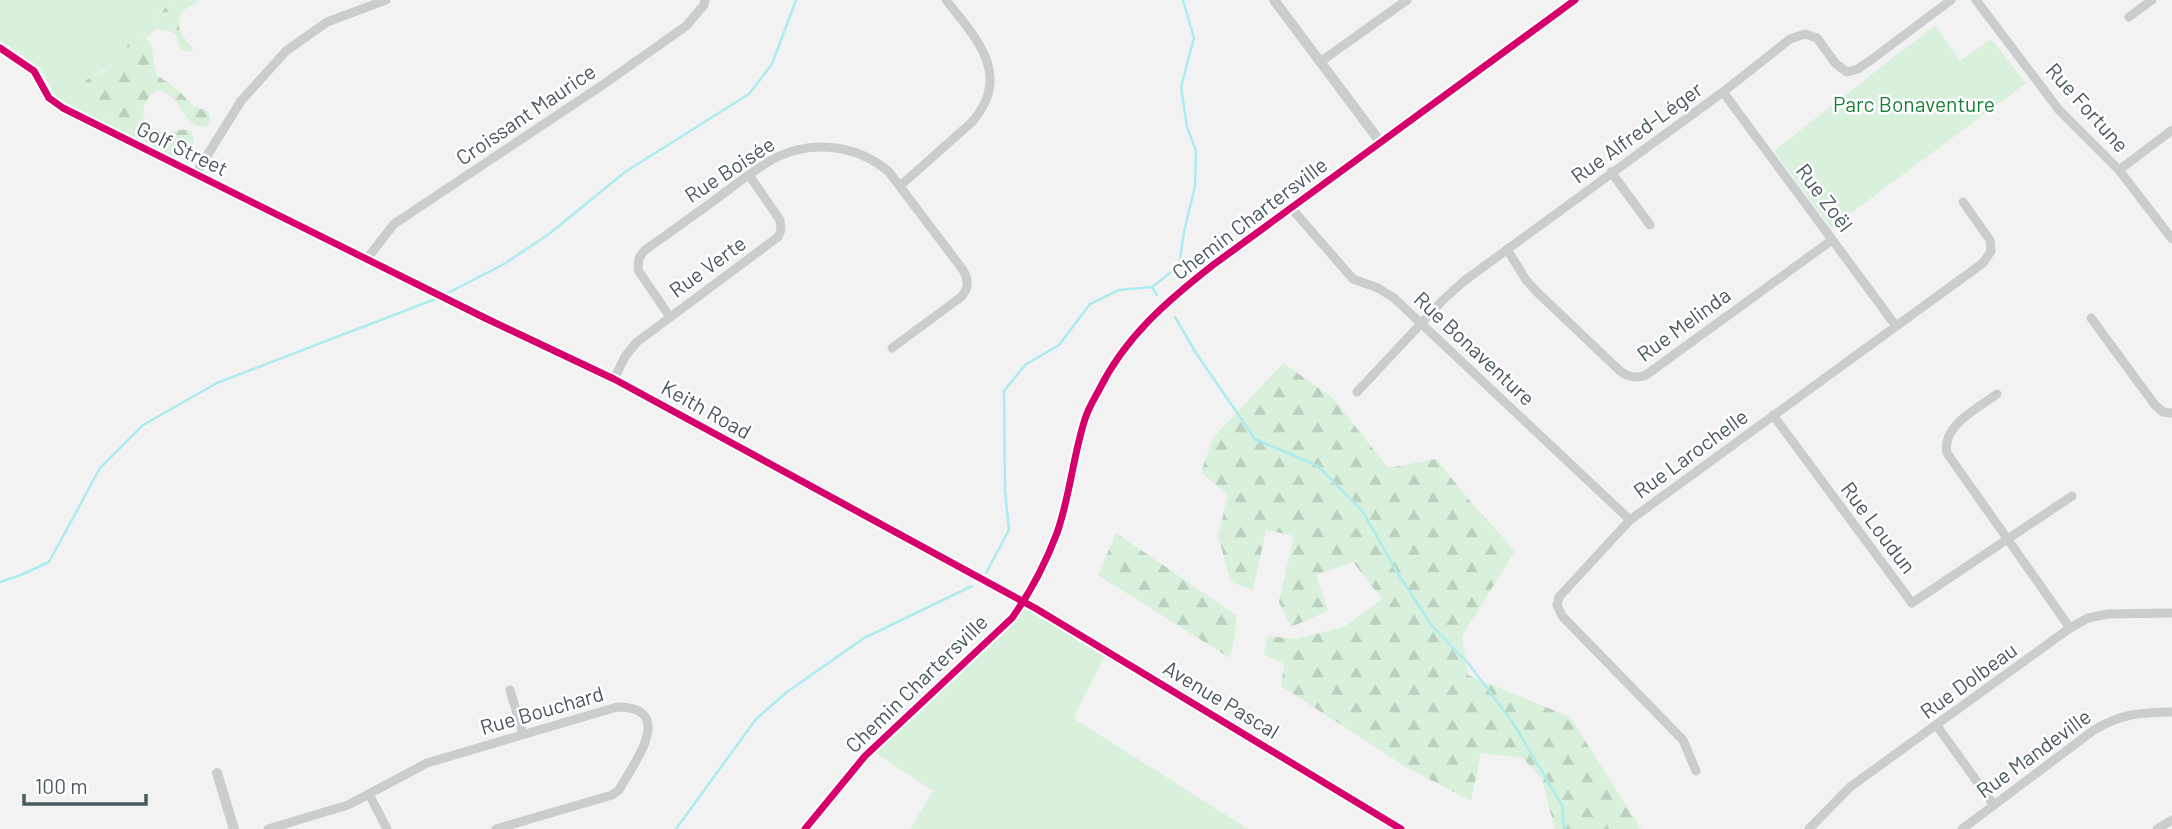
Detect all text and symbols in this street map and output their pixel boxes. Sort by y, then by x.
street label: Rue Fortune [2042,57,2135,157]
street label: Croissant Maurice [451,58,600,170]
street label: Rue Alfred-Léger [1566,76,1707,188]
park label: Parc Bonaventure [1833,91,1995,116]
street label: Golf Street [133,115,232,180]
street label: Rue Boisée [680,130,779,207]
street label: Chemin Chartersville [1167,151,1332,284]
street label: Rue Zoël [1792,158,1859,236]
street label: Rue Verte [664,230,750,302]
street label: Rue Melinda [1632,282,1735,366]
street label: Rue Bonaventure [1410,286,1541,410]
street label: Keith Road [658,374,756,444]
street label: Rue Larochelle [1628,403,1752,503]
street label: Rue Loudun [1837,476,1922,578]
street label: Chemin Chartersville [840,609,992,757]
street label: Rue Dolbeau [1915,636,2021,723]
street label: Avenue Pascal [1159,654,1284,743]
street label: Rue Bouchard [477,680,606,739]
street label: Rue Mandeville [1971,703,2095,803]
scale bar [24,762,147,806]
text: 100 m [35,773,88,798]

